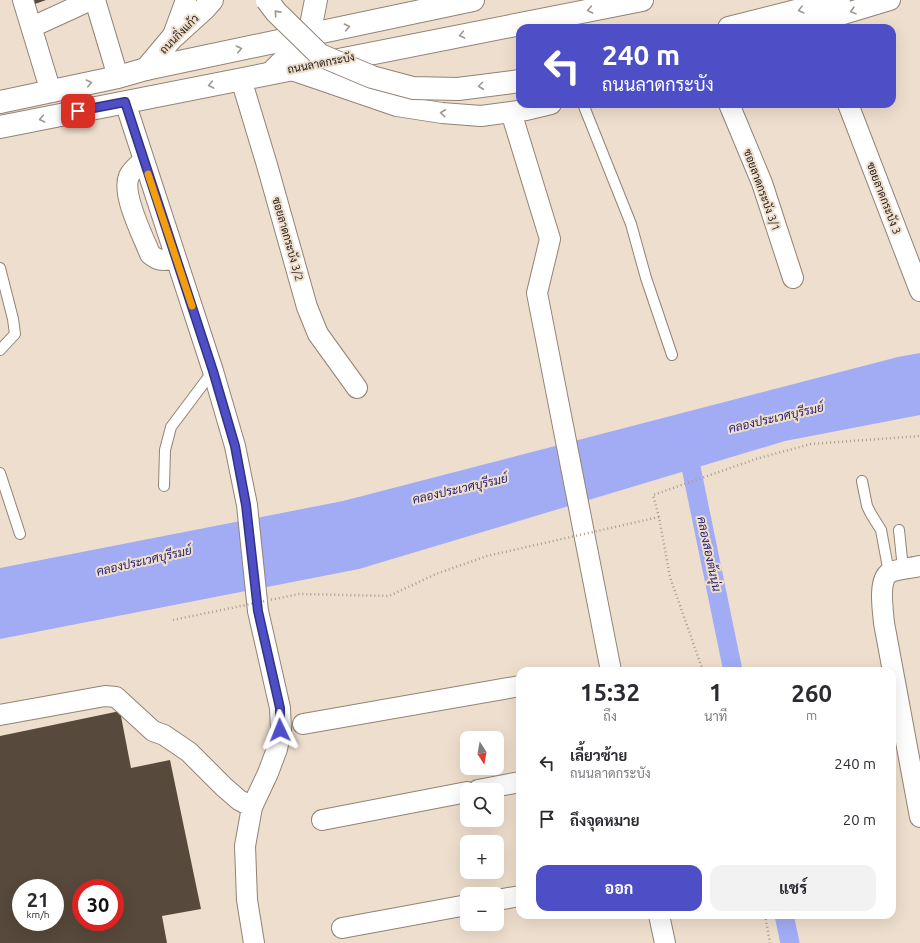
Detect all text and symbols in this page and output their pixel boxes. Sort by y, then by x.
one-way arrow [798,5,804,13]
one-way arrow [587,6,593,14]
one-way arrow [849,6,856,15]
street label: ถนนกิ่งแก้ว [154,9,201,56]
one-way arrow [275,10,282,17]
one-way arrow [344,23,350,31]
one-way arrow [459,31,465,39]
text: 240 m [602,39,680,70]
icon: left [536,40,588,92]
one-way arrow [236,46,242,54]
street label: ถนนลาดกระบัง [286,50,356,75]
text: ถนนลาดกระบัง [602,74,714,94]
one-way arrow [86,80,92,88]
one-way arrow [208,80,214,89]
one-way arrow [478,81,485,90]
pin [61,94,95,128]
icon: arrive [67,100,89,122]
one-way arrow [440,109,446,118]
one-way arrow [39,114,46,122]
street label: ซอยลาดกระบัง 3/1 [742,147,783,233]
street label: ซอยลาดกระบัง 3 [865,160,904,236]
street label: ซอยลาดกระบัง 3/2 [270,196,307,282]
water label: คลองประเวศบุรีรมย์ [727,399,827,438]
water label: คลองประเวศบุรีรมย์ [411,470,511,509]
water label: คลองสองต้นนุ่น [692,515,724,594]
water label: คลองประเวศบุรีรมย์ [95,542,195,581]
text: 15:32 [580,679,640,706]
text: 1 [709,679,723,706]
text: 260 [791,680,832,707]
text: m [806,708,817,722]
position arrow [259,709,301,751]
text: ถึง [603,709,617,723]
text: นาที [704,709,727,723]
north arrow [460,731,504,775]
map controls [460,731,504,931]
text: เลี้ยวซ้าย [570,747,627,764]
icon: left [536,752,558,774]
text: 240 m [834,755,876,772]
text: ถนนลาดกระบัง [570,766,651,780]
button: search [460,783,504,827]
icon: arrive [536,808,558,830]
text: 20 m [843,811,876,828]
text: ถึงจุดหมาย [570,812,640,829]
button: + [460,835,504,879]
button: ออก [536,865,702,911]
button: แชร์ [710,865,876,911]
speed limit sign: 30 [72,879,124,931]
button: − [460,887,504,931]
text: 21 [27,888,49,911]
text: km/h [26,909,50,920]

